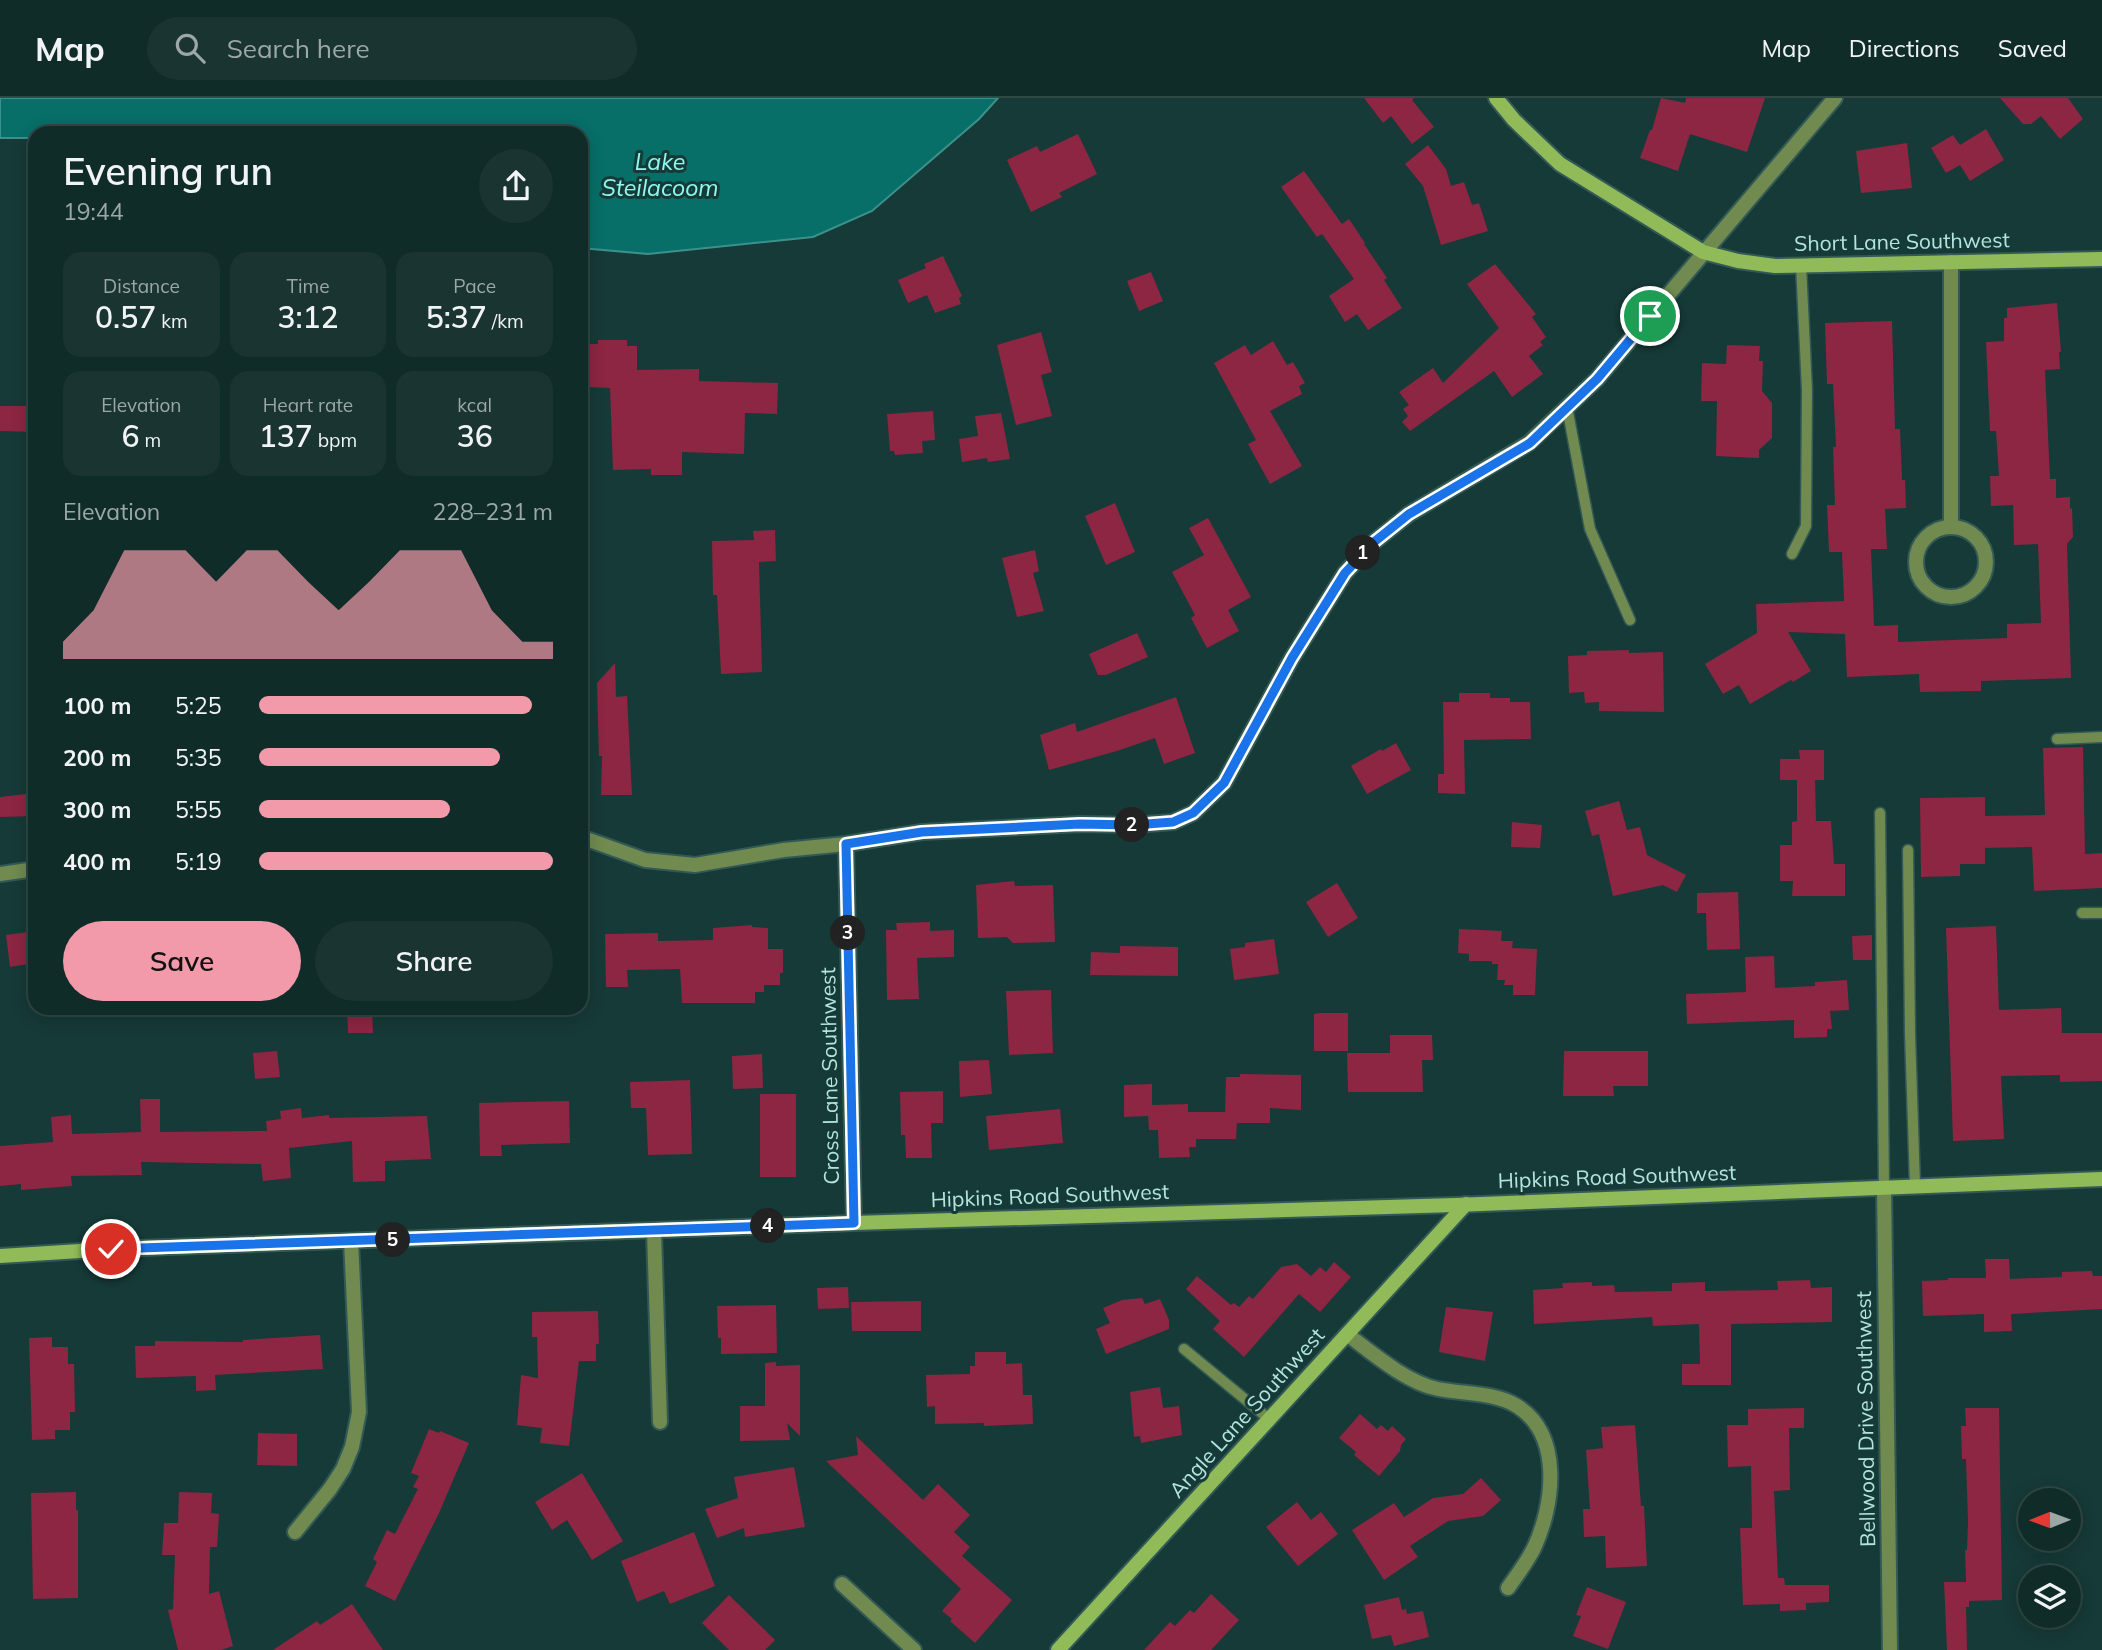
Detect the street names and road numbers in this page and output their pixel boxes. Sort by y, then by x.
street label: Short Lane Southwest [1794,226,2010,256]
street label: Cross Lane Southwest [814,967,844,1185]
street label: Hipkins Road Southwest [1497,1159,1737,1193]
street label: Hipkins Road Southwest [930,1178,1170,1212]
street label: Bellwood Drive Southwest [1850,1291,1880,1547]
street label: Angle Lane Southwest [1163,1322,1329,1503]

